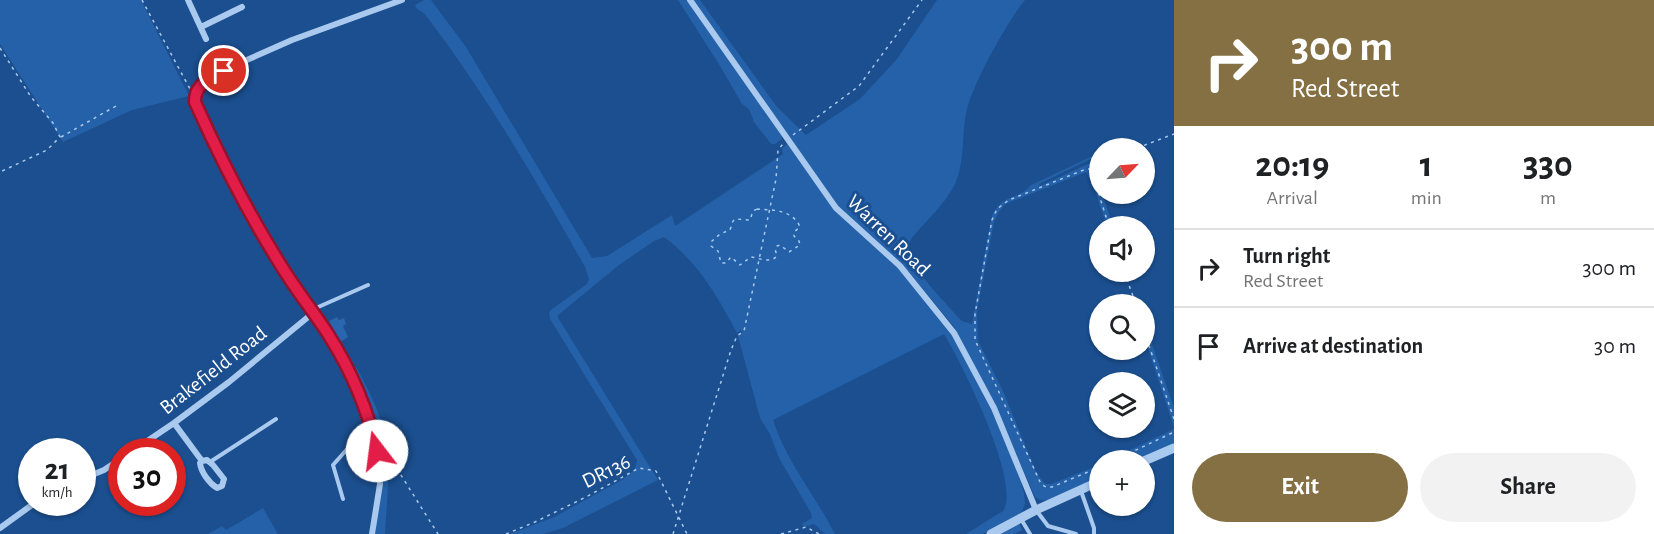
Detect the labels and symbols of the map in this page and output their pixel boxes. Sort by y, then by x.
pin [198,45,249,96]
north arrow [1089,138,1155,204]
street label: Warren Road [843,191,934,280]
street label: Brakefield Road [156,322,271,418]
position arrow [345,419,409,483]
speed limit sign: 30 [108,438,186,516]
street label: DR136 [579,451,634,492]

